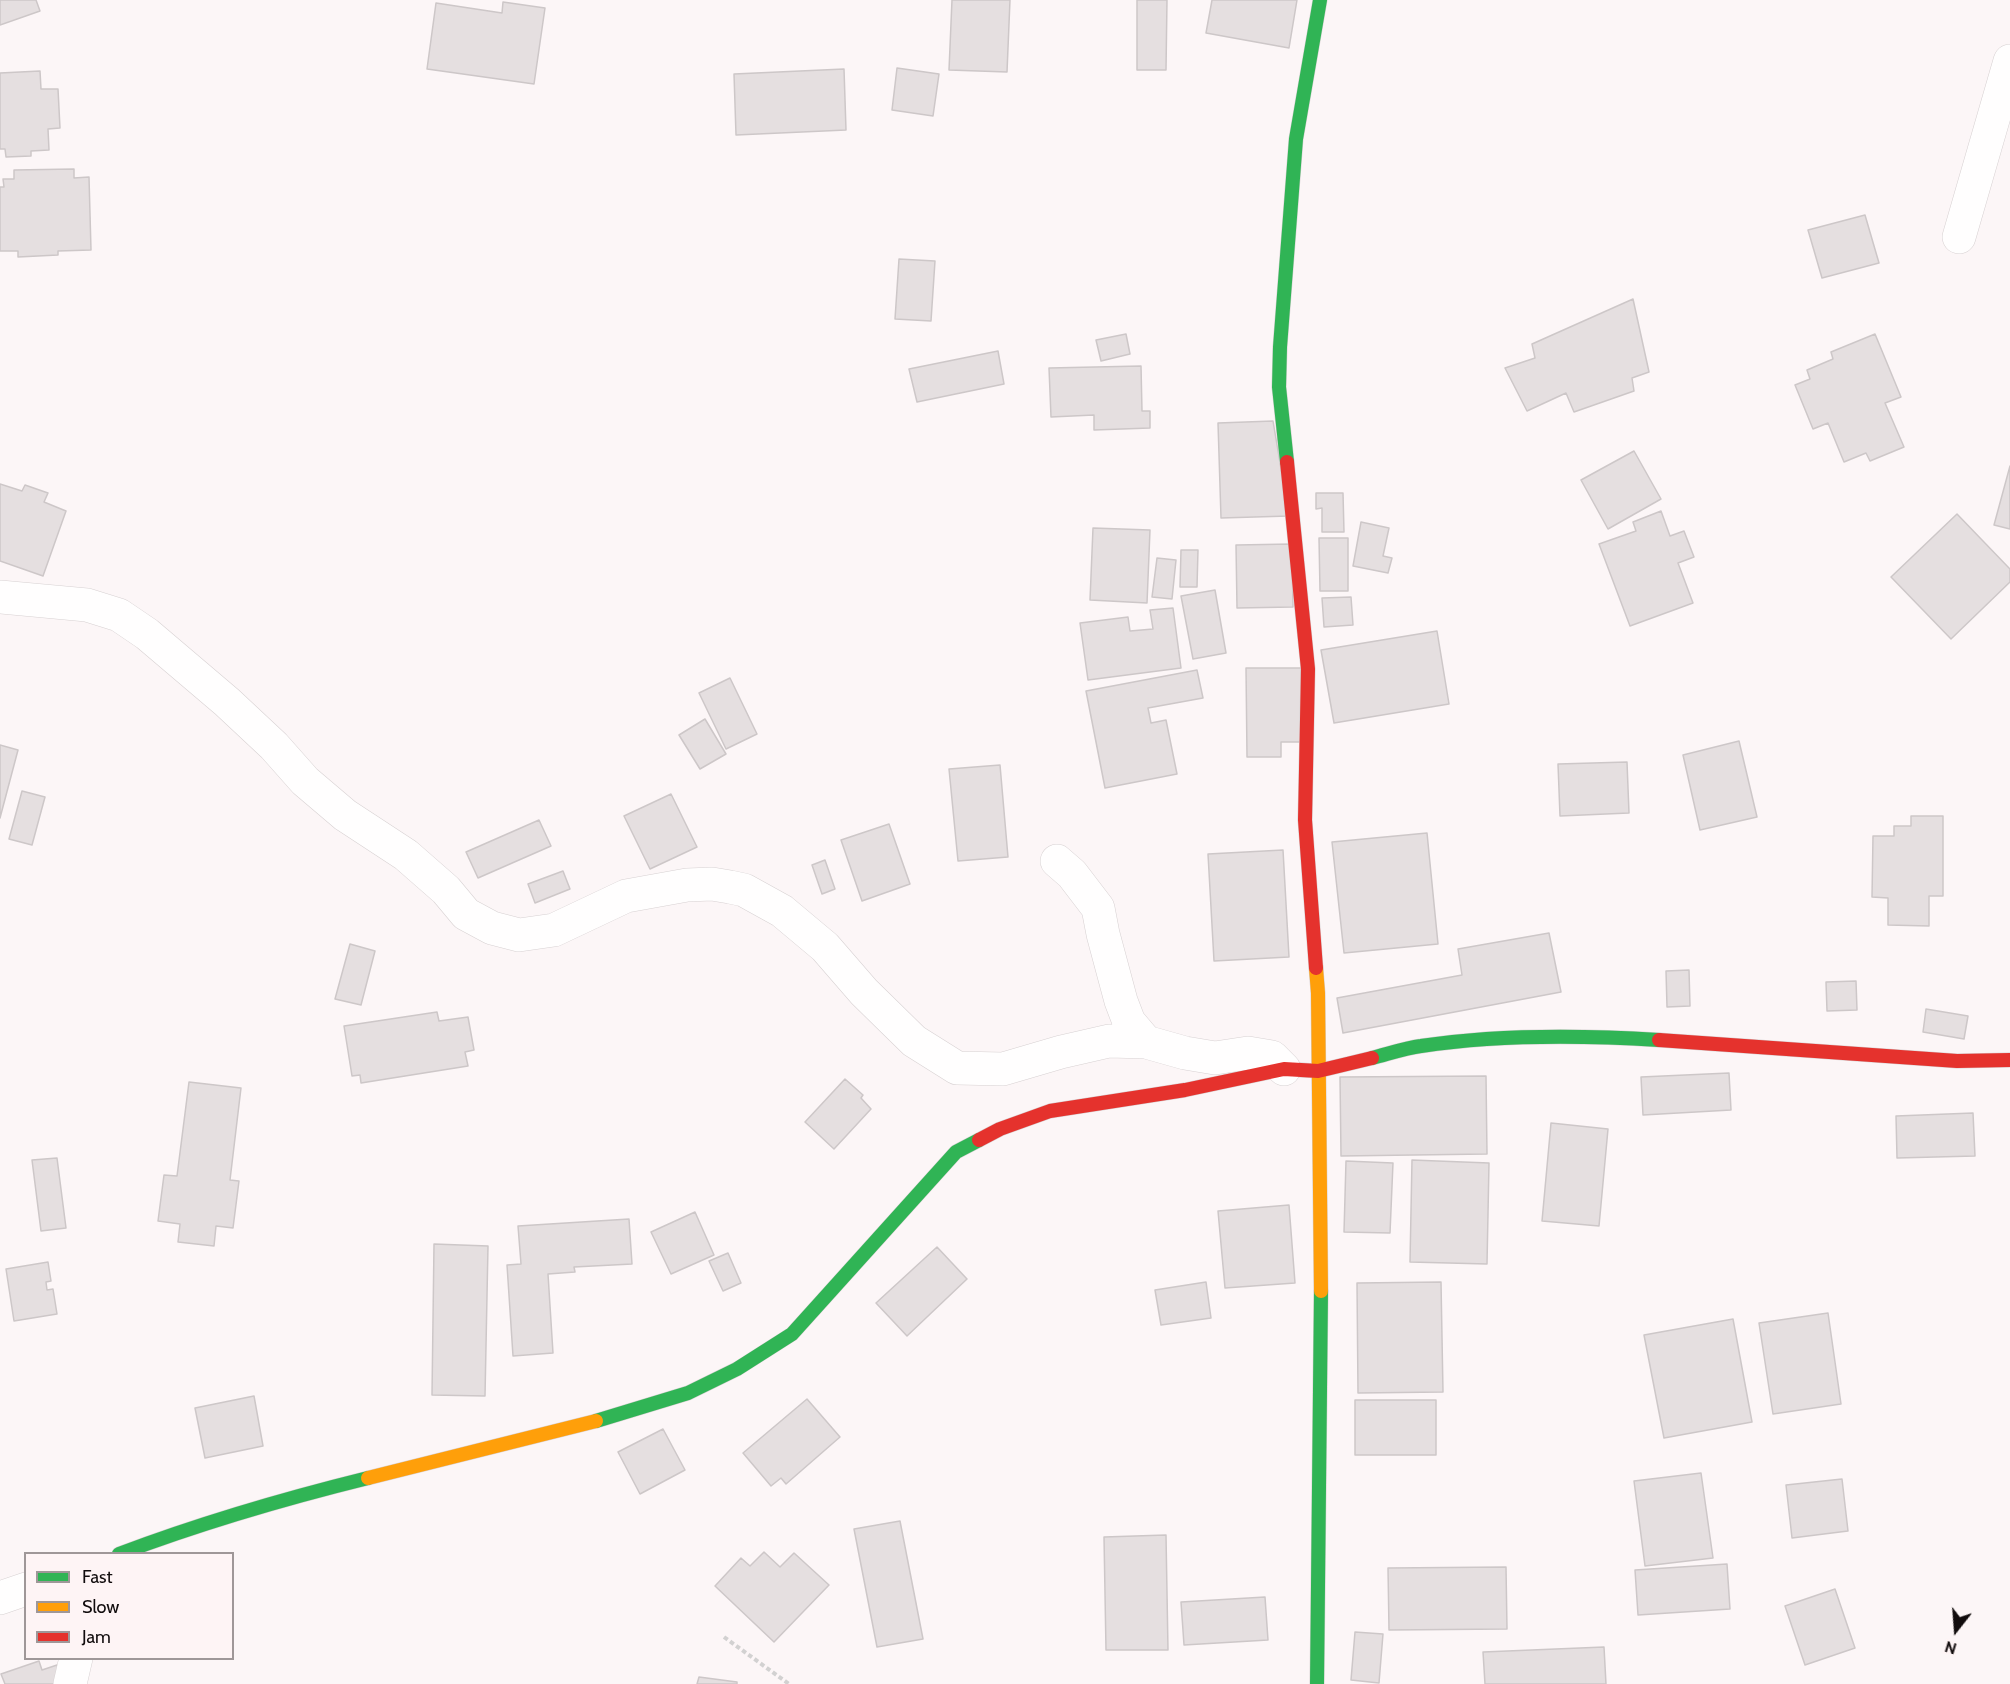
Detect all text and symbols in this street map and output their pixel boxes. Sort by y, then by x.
legend [24,1552,234,1660]
text: Fast [82,1566,113,1588]
text: Slow [82,1596,119,1618]
north arrow [1926,1600,1986,1660]
text: Jam [82,1626,111,1648]
text: N [1942,1637,1959,1658]

